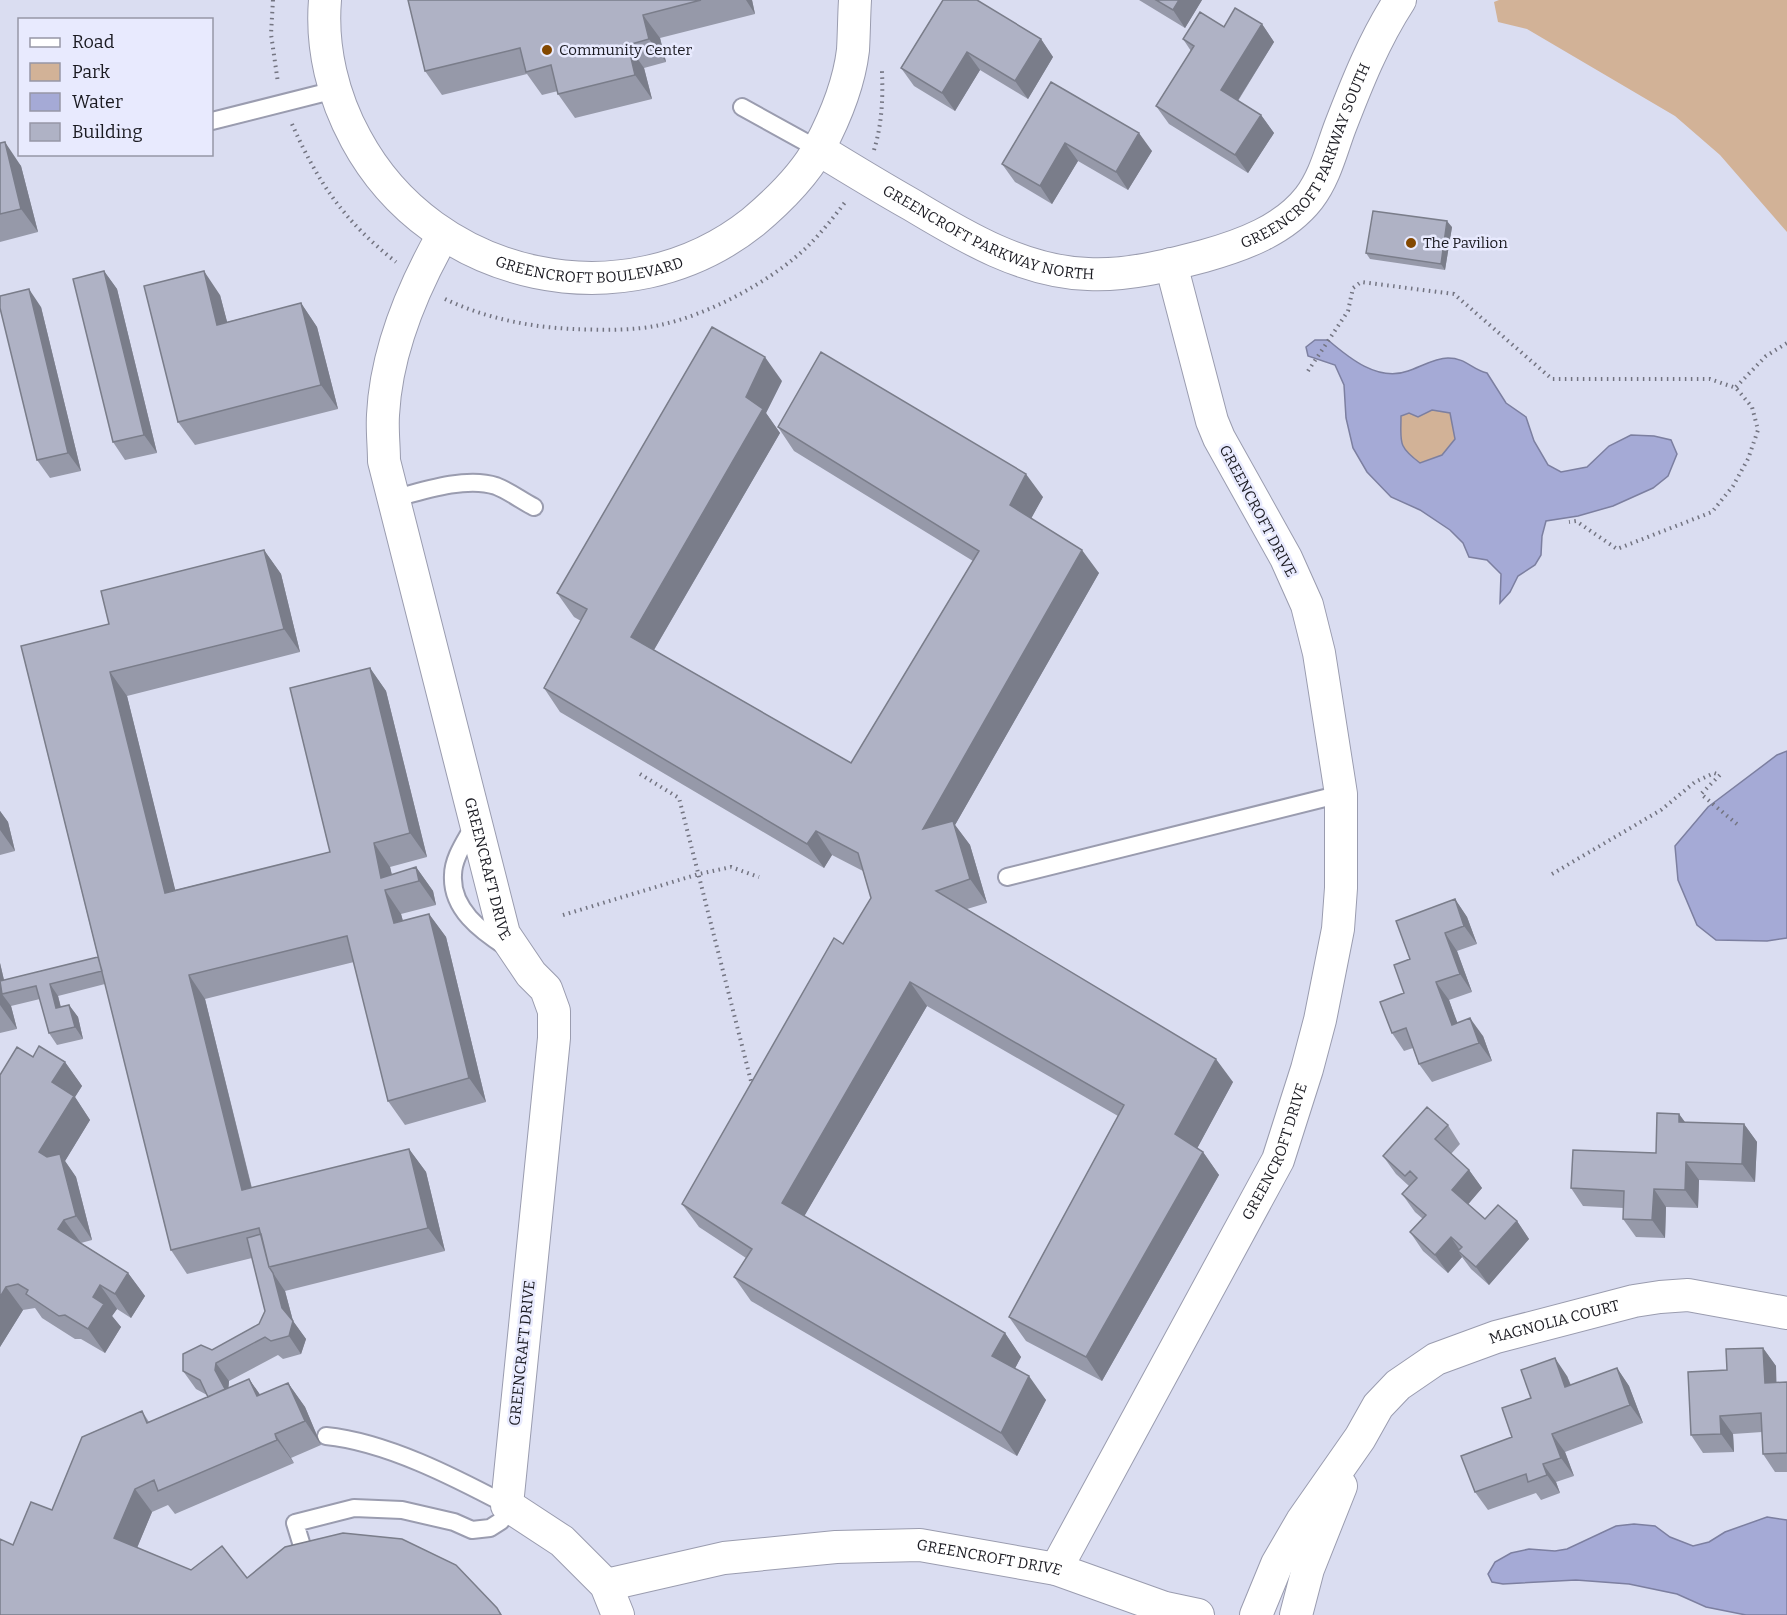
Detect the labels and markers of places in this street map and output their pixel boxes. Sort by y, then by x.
place label: Community Center [559,41,692,59]
marker: Community Center [540,43,554,57]
place label: The Pavilion [1423,234,1508,252]
marker: The Pavilion [1404,236,1418,250]

